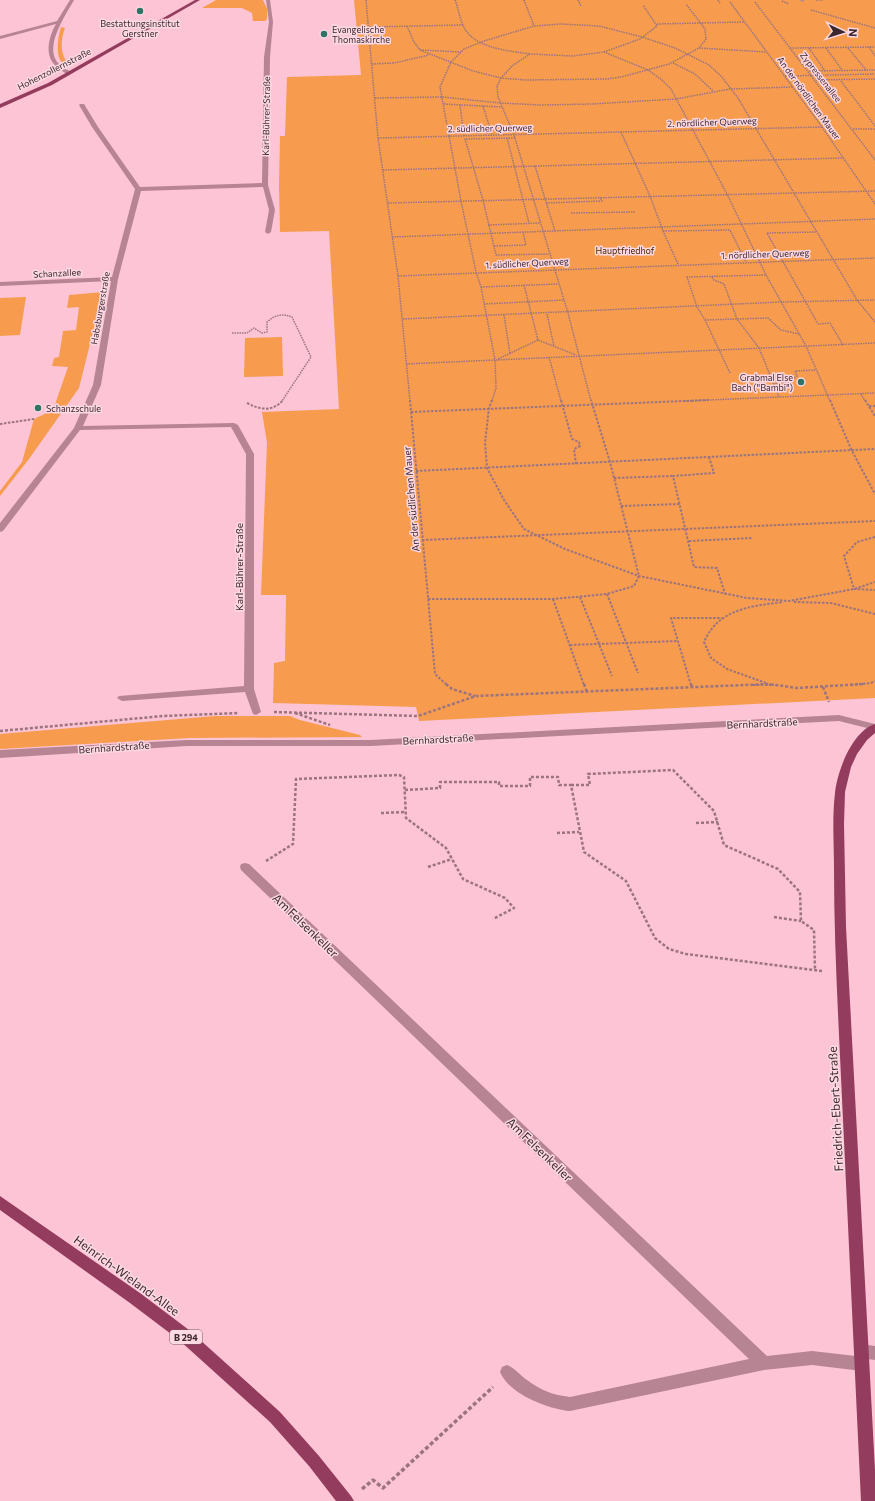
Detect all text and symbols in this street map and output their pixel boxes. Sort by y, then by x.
marker: Bestattungsinstitut Gerstner [135,6,145,16]
north arrow [823,12,863,52]
place label: Bestattungsinstitut Gerstner [100,18,180,39]
place label: Evangelische Thomaskirche [332,24,390,45]
text: N [847,28,860,37]
marker: Evangelische Thomaskirche [319,29,329,39]
street label: Hohenzollernstraße [15,46,93,92]
street label: Zypressenallee [798,50,844,104]
street label: An der nördlichen Mauer [775,54,843,142]
street label: Karl-Bührer-Straße [260,76,272,156]
street label: 2. nördlicher Querweg [667,115,757,129]
street label: 2. südlicher Querweg [447,122,533,134]
park label: Hauptfriedhof [596,245,655,256]
street label: 1. nördlicher Querweg [721,247,810,261]
street label: 1. südlicher Querweg [485,255,569,271]
street label: Schanzallee [33,266,82,280]
street label: Habsburgerstraße [88,270,112,345]
place label: Grabmal Else Bach ("Bambi") [732,372,793,393]
marker: Grabmal Else Bach ("Bambi") [796,377,806,387]
marker: Schanzschule [33,403,43,413]
place label: Schanzschule [46,403,101,414]
street label: An der südlichen Mauer [400,446,422,552]
street label: Karl-Bührer-Straße [233,523,245,611]
street label: Bernhardstraße [726,715,798,731]
street label: Bernhardstraße [402,731,474,747]
street label: Bernhardstraße [78,739,150,755]
street label: Am Felsenkeller [270,890,342,960]
street label: Friedrich-Ebert-Straße [825,1046,845,1172]
street label: Am Felsenkeller [504,1114,576,1184]
street label: Heinrich-Wieland-Allee [71,1232,183,1318]
road number: B 294 [170,1330,202,1344]

